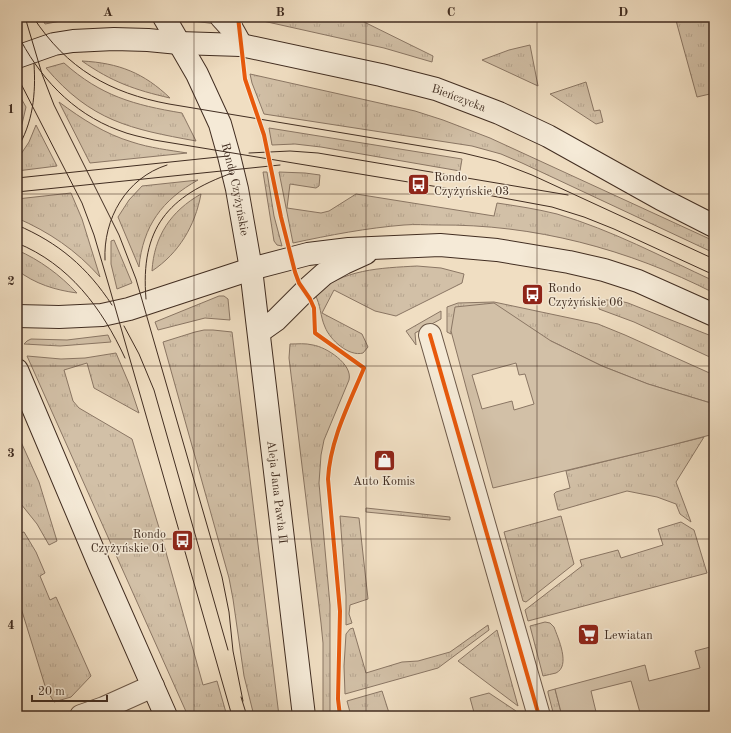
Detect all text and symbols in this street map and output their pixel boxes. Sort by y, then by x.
text: A [103,6,113,19]
text: B [275,6,285,19]
text: C [447,6,455,19]
text: D [618,6,628,19]
street label: Bieńczycka [430,83,487,114]
text: 1 [7,103,15,116]
street label: Rondo Czyżyńskie [219,142,250,237]
bus stop icon: Rondo Czyżyńskie 03 [406,171,432,197]
place label: Rondo Czyżyńskie 03 [434,172,509,198]
text: 2 [7,275,15,288]
bus stop icon: Rondo Czyżyńskie 06 [519,282,545,308]
place label: Rondo Czyżyńskie 06 [548,283,623,309]
street label: Aleja Jana Pawła II [264,440,289,545]
text: 3 [7,447,15,460]
shop icon: Auto Komis [371,447,397,473]
place label: Auto Komis [353,476,415,488]
bus stop icon: Rondo Czyżyńskie 01 [169,528,195,554]
place label: Rondo Czyżyńskie 01 [91,529,166,555]
text: 4 [7,619,15,632]
supermarket icon: Lewiatan [575,622,601,648]
place label: Lewiatan [604,630,653,642]
scale bar [32,677,107,703]
text: 20 m [38,686,65,698]

